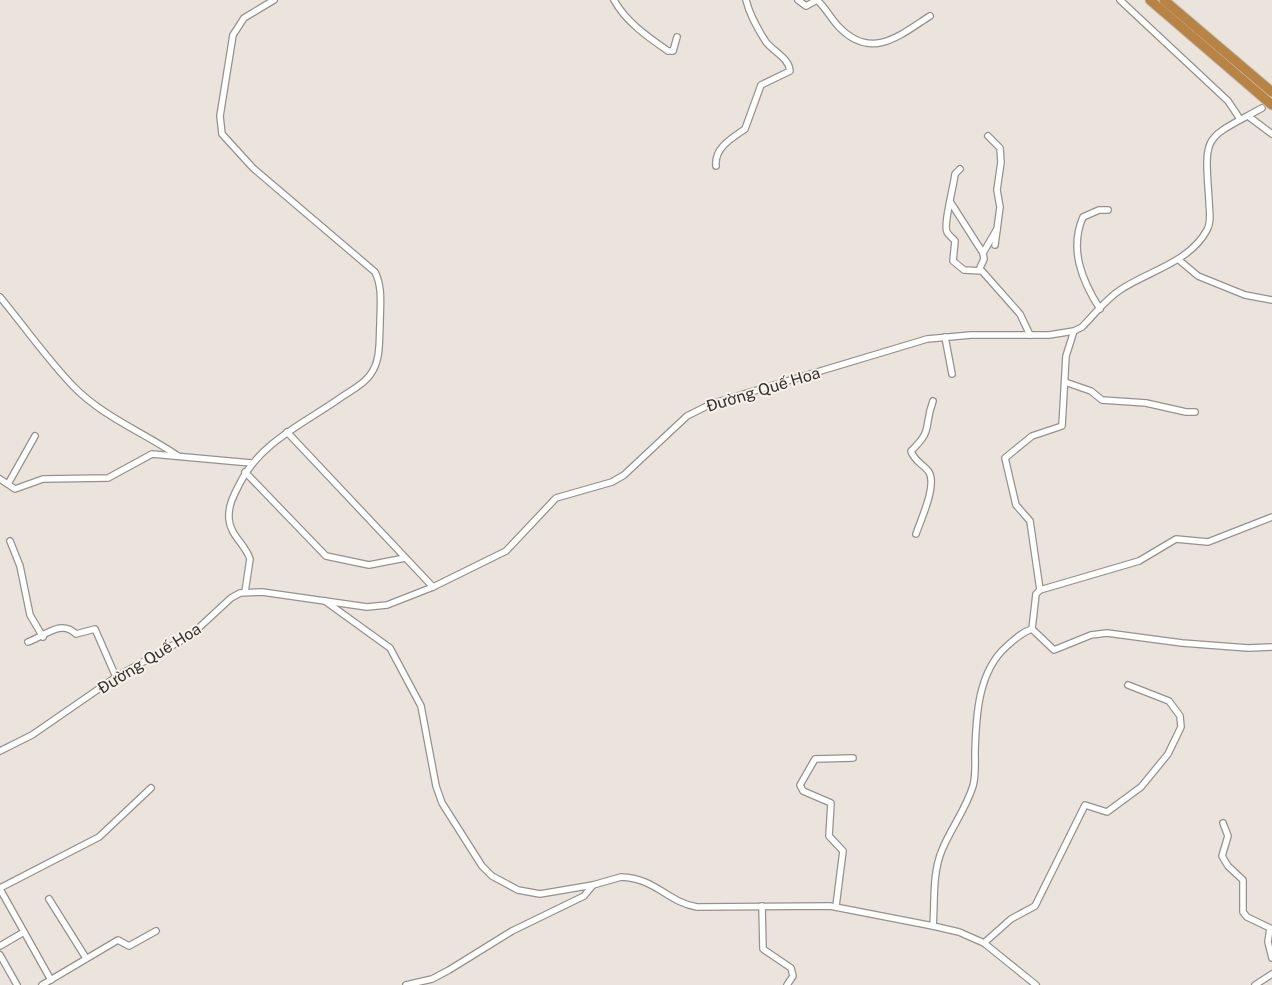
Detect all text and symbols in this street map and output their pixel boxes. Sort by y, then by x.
street label: Đường Quế Hoa [704,363,822,416]
street label: Đường Quế Hoa [94,619,204,698]

